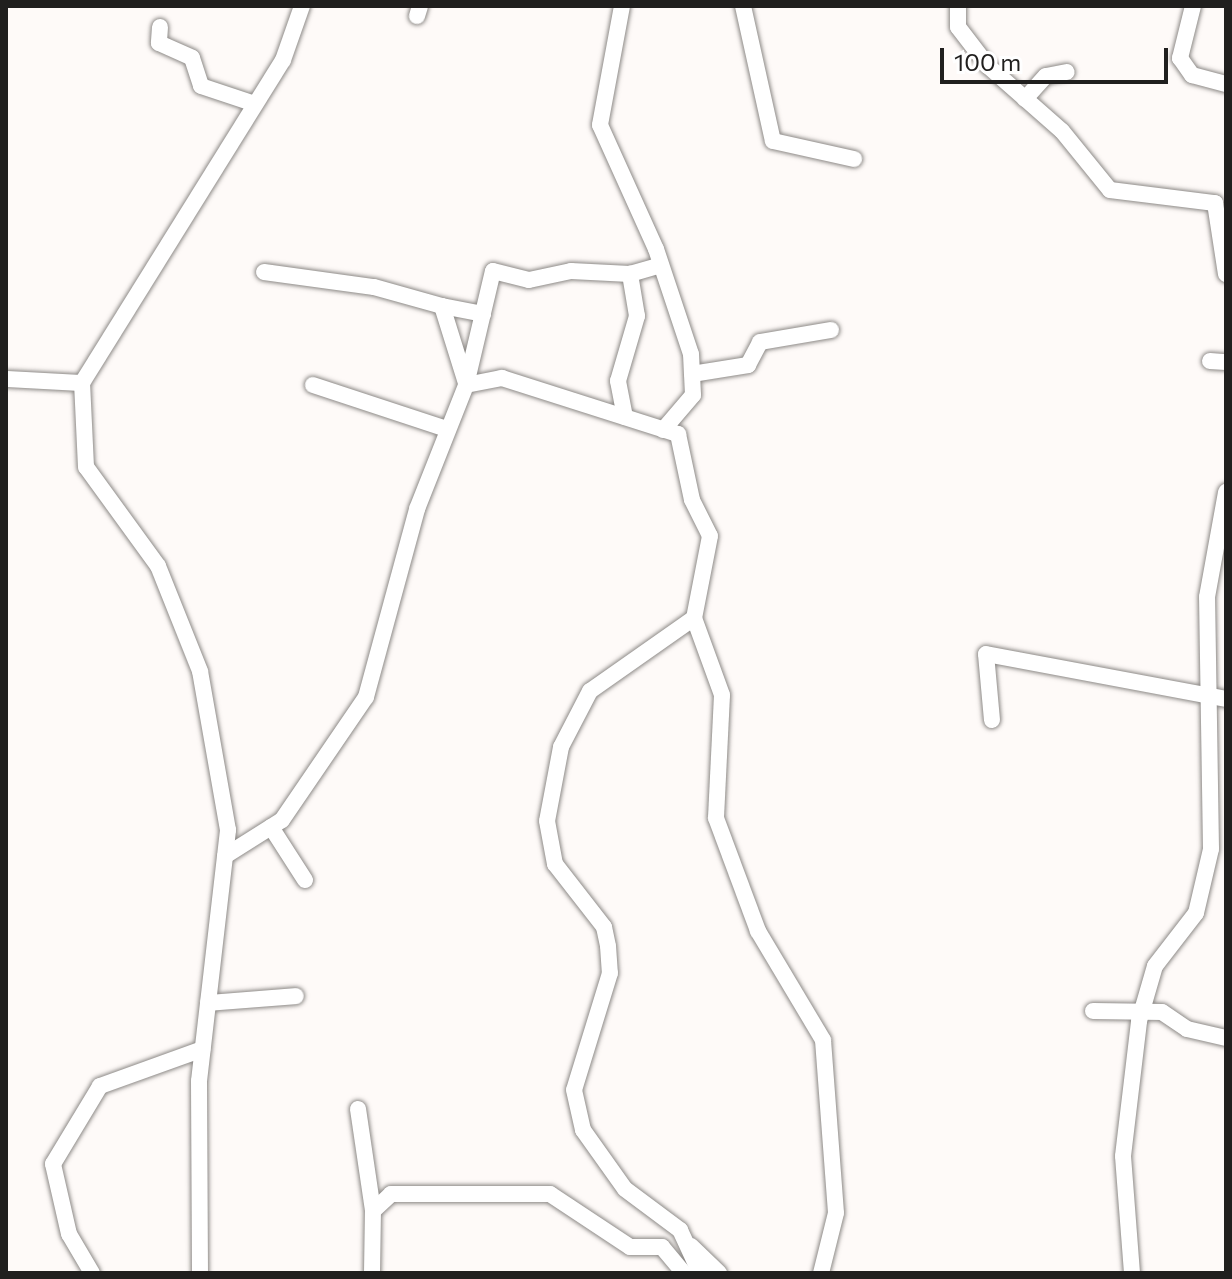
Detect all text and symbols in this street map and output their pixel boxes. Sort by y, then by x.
scale bar [944,32,1172,82]
text: 100 m [954,47,1021,76]

